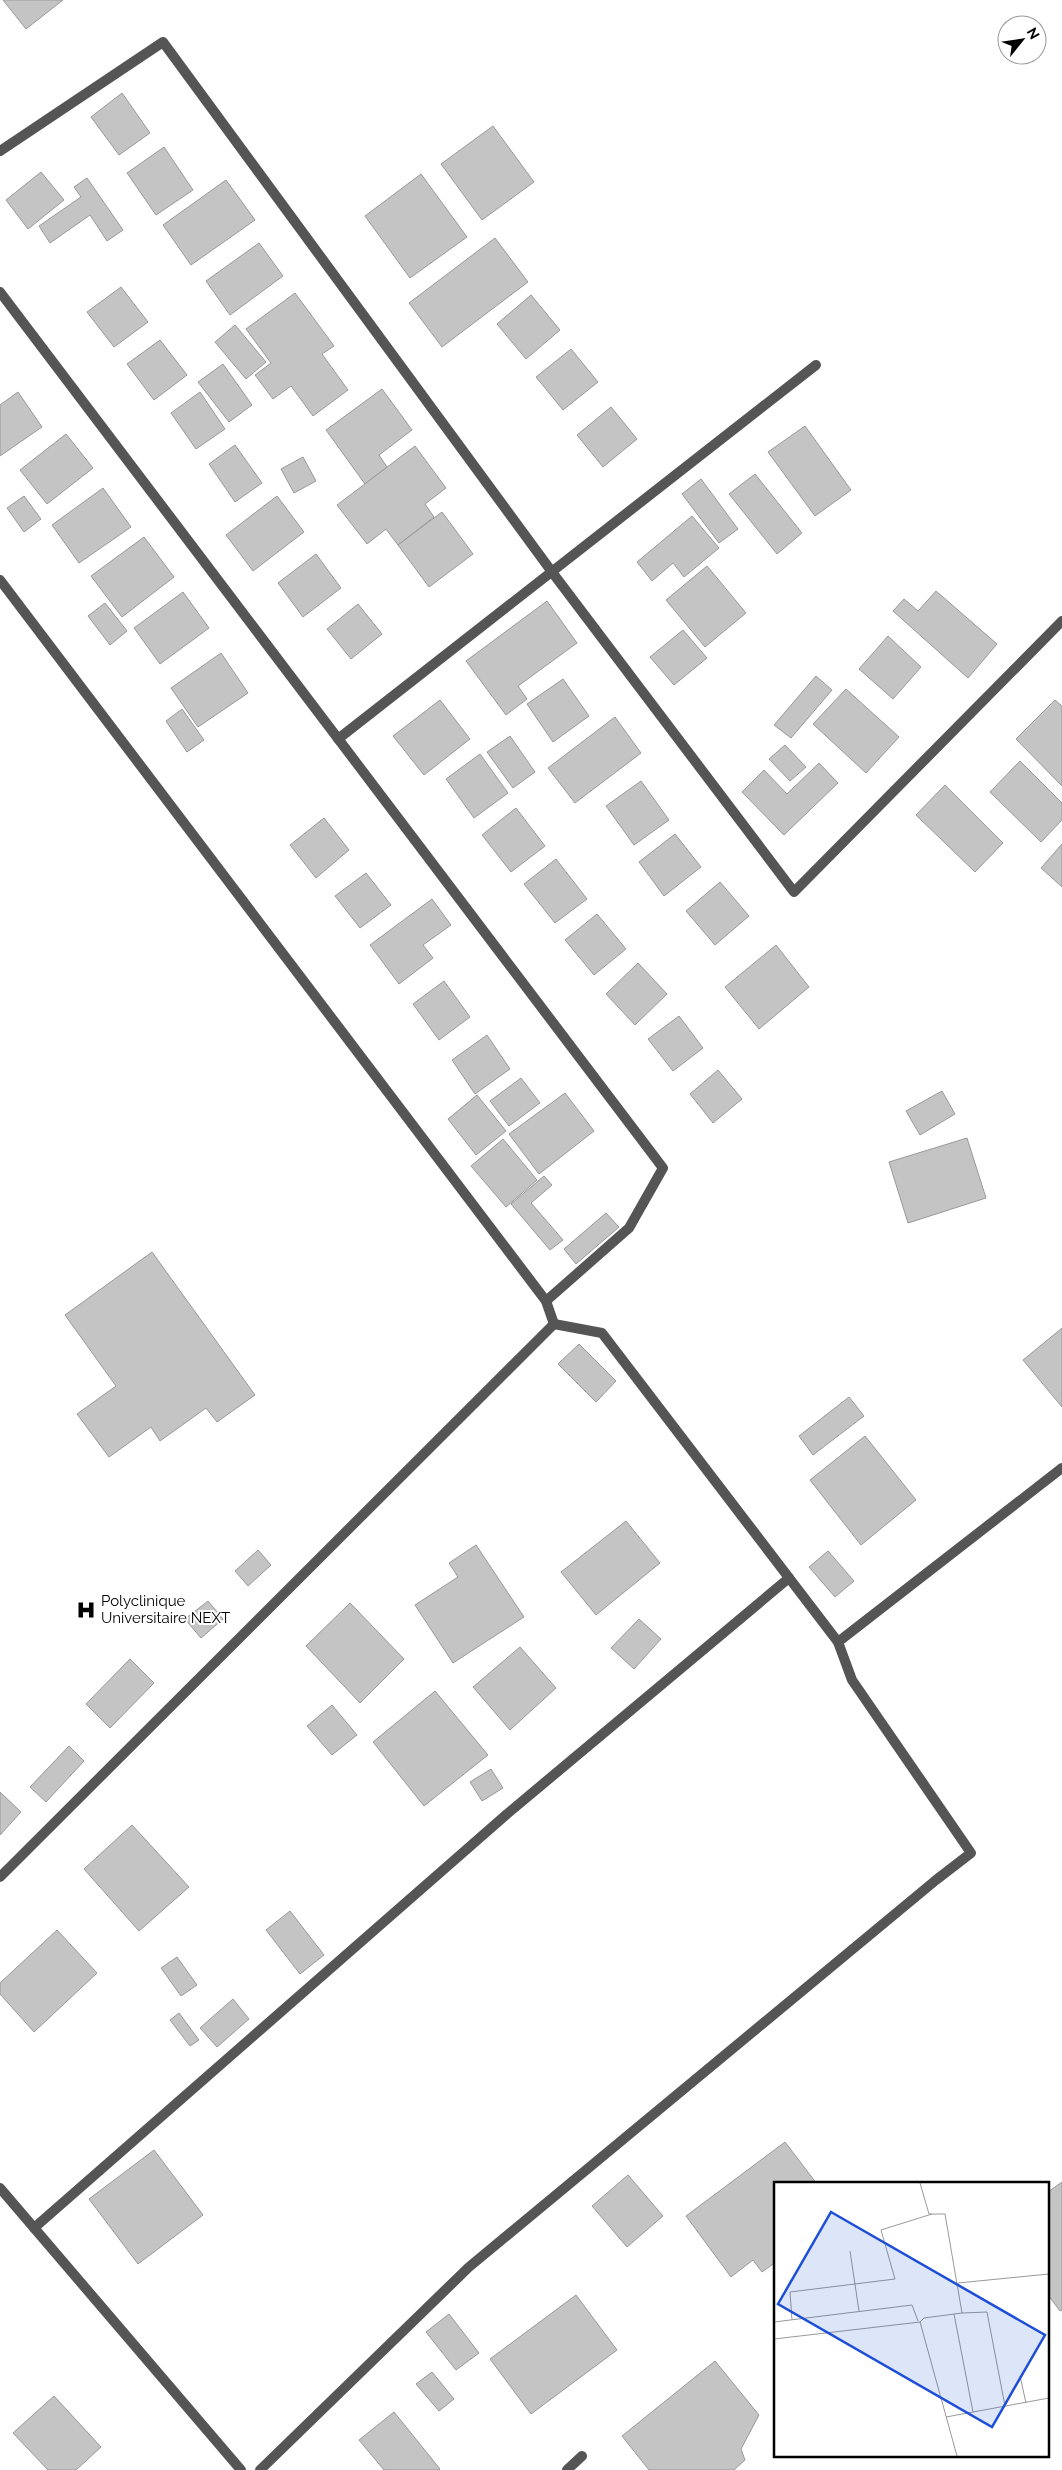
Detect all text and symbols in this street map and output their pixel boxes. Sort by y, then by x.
north arrow [997,15,1047,65]
text: N [1024,25,1043,42]
place label: Polyclinique Universitaire NEXT [101,1592,230,1627]
hospital icon: Polyclinique Universitaire NEXT [75,1599,97,1621]
inset map [774,2182,1050,2458]

